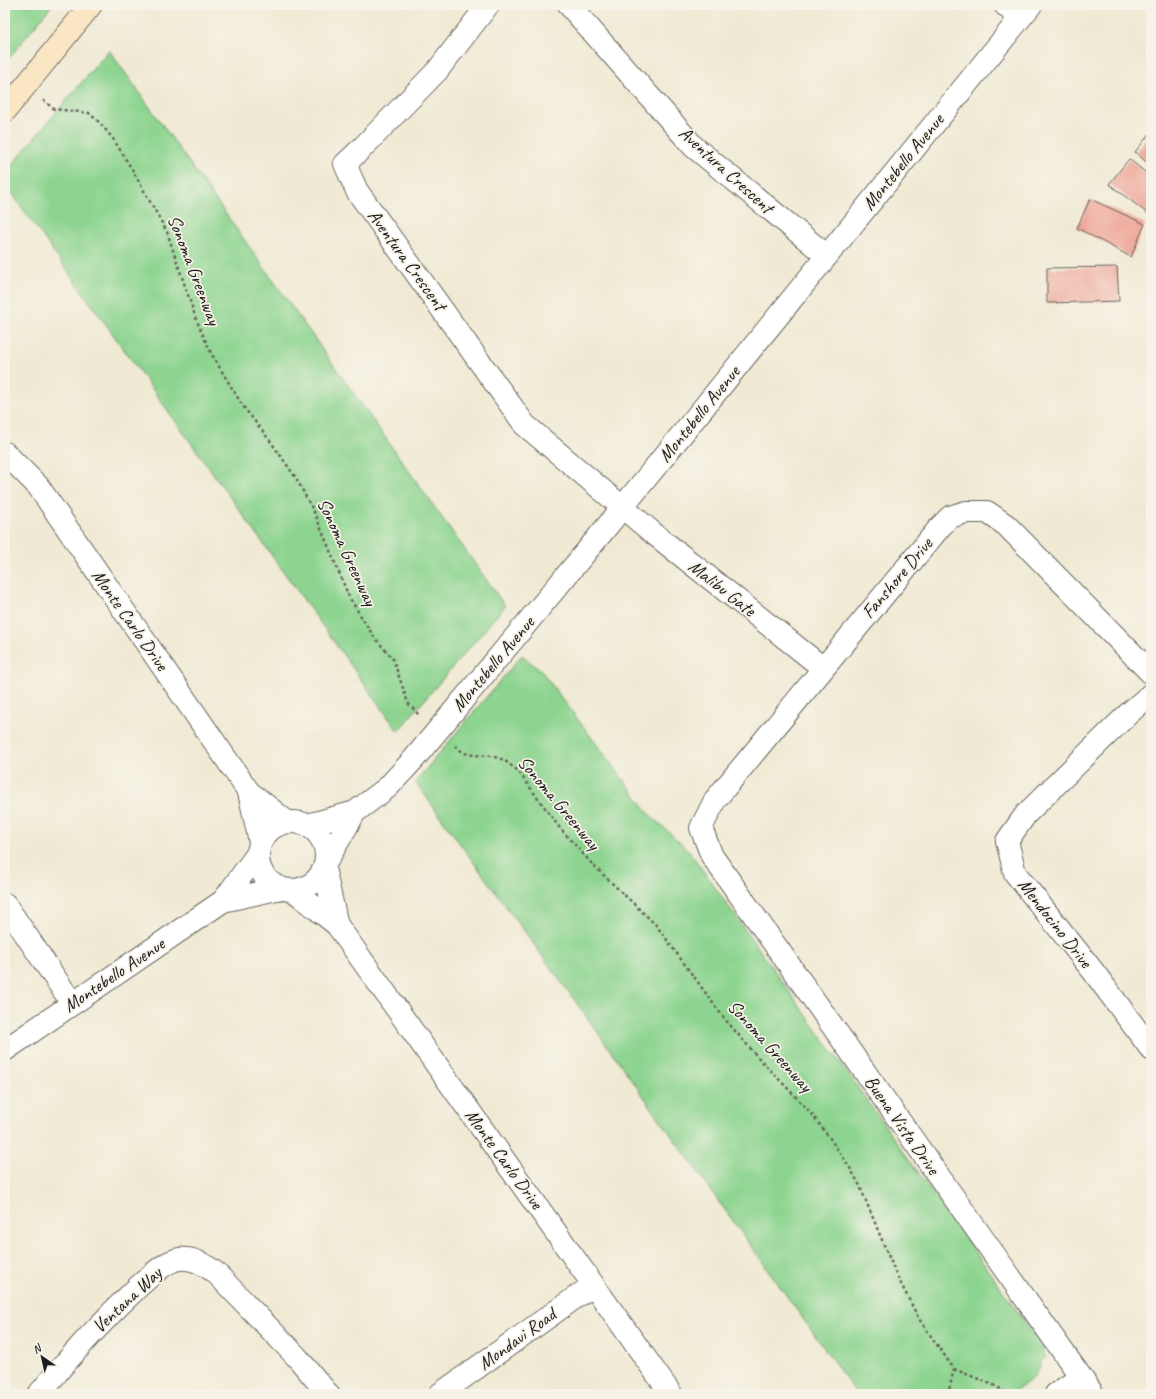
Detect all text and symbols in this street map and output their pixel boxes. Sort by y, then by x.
street label: Montebello Avenue [857,107,950,215]
street label: Aventura Crescent [674,121,780,221]
street label: Aventura Crescent [362,205,453,317]
street label: Sonoma Greenway [162,212,227,330]
street label: Montebello Avenue [653,359,746,467]
street label: Sonoma Greenway [312,494,383,611]
street label: Fanshore Drive [856,531,939,623]
street label: Malibu Gate [684,554,762,623]
street label: Monte Carlo Drive [86,565,175,677]
street label: Montebello Avenue [446,610,541,717]
street label: Sonoma Greenway [512,751,606,856]
street label: Mendocino Drive [1013,873,1098,974]
street label: Montebello Avenue [59,931,171,1018]
street label: Sonoma Greenway [722,995,819,1098]
street label: Buena Vista Drive [859,1071,946,1181]
street label: Monte Carlo Drive [460,1104,549,1215]
street label: Ventana Way [87,1261,168,1338]
street label: Mondavi Road [473,1301,563,1375]
north arrow [22,1337,62,1377]
text: N [30,1340,45,1356]

